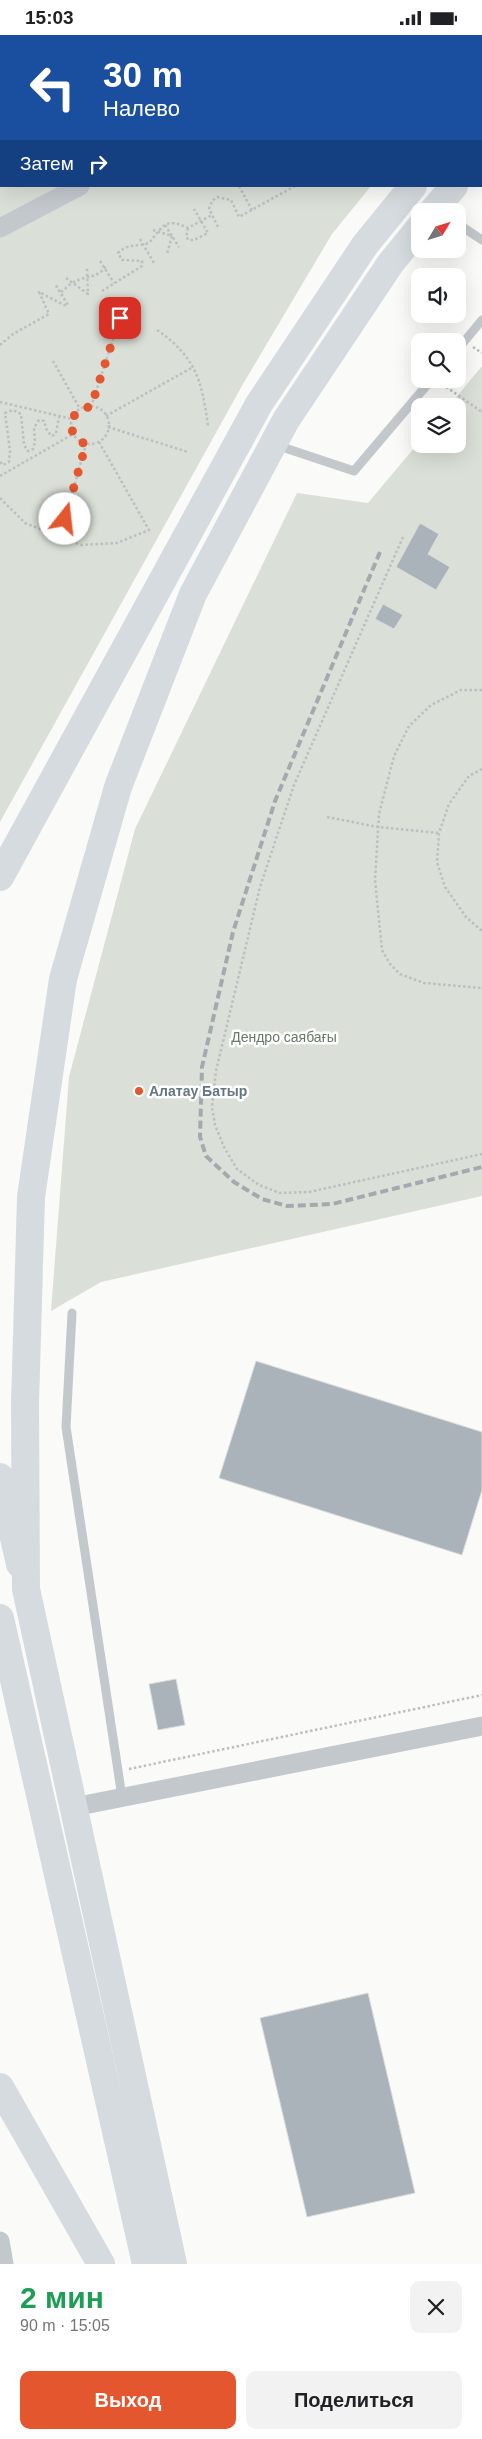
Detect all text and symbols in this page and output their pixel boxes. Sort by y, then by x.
text: 15:03 [25,7,74,28]
icon: left [20,55,85,120]
text: 30 m [103,55,183,94]
text: Налево [103,96,180,121]
icon: right [84,150,112,178]
text: Затем [20,153,74,174]
north arrow [411,203,466,257]
map controls [411,203,466,453]
button: sound [411,268,466,323]
pin [99,297,141,339]
icon: arrive [106,304,134,332]
button: search [411,333,466,388]
button: layers [411,398,466,453]
position arrow [38,492,90,544]
park label: Дендро саябағы [231,1029,337,1045]
place label: Алатау Батыр [149,1083,247,1099]
marker: Алатау Батыр [133,1085,145,1097]
text: 2 мин [20,2281,104,2314]
button: close [410,2281,462,2333]
text: 90 m · 15:05 [20,2317,110,2334]
button: Выход [20,2371,236,2429]
button: Поделиться [246,2371,462,2429]

